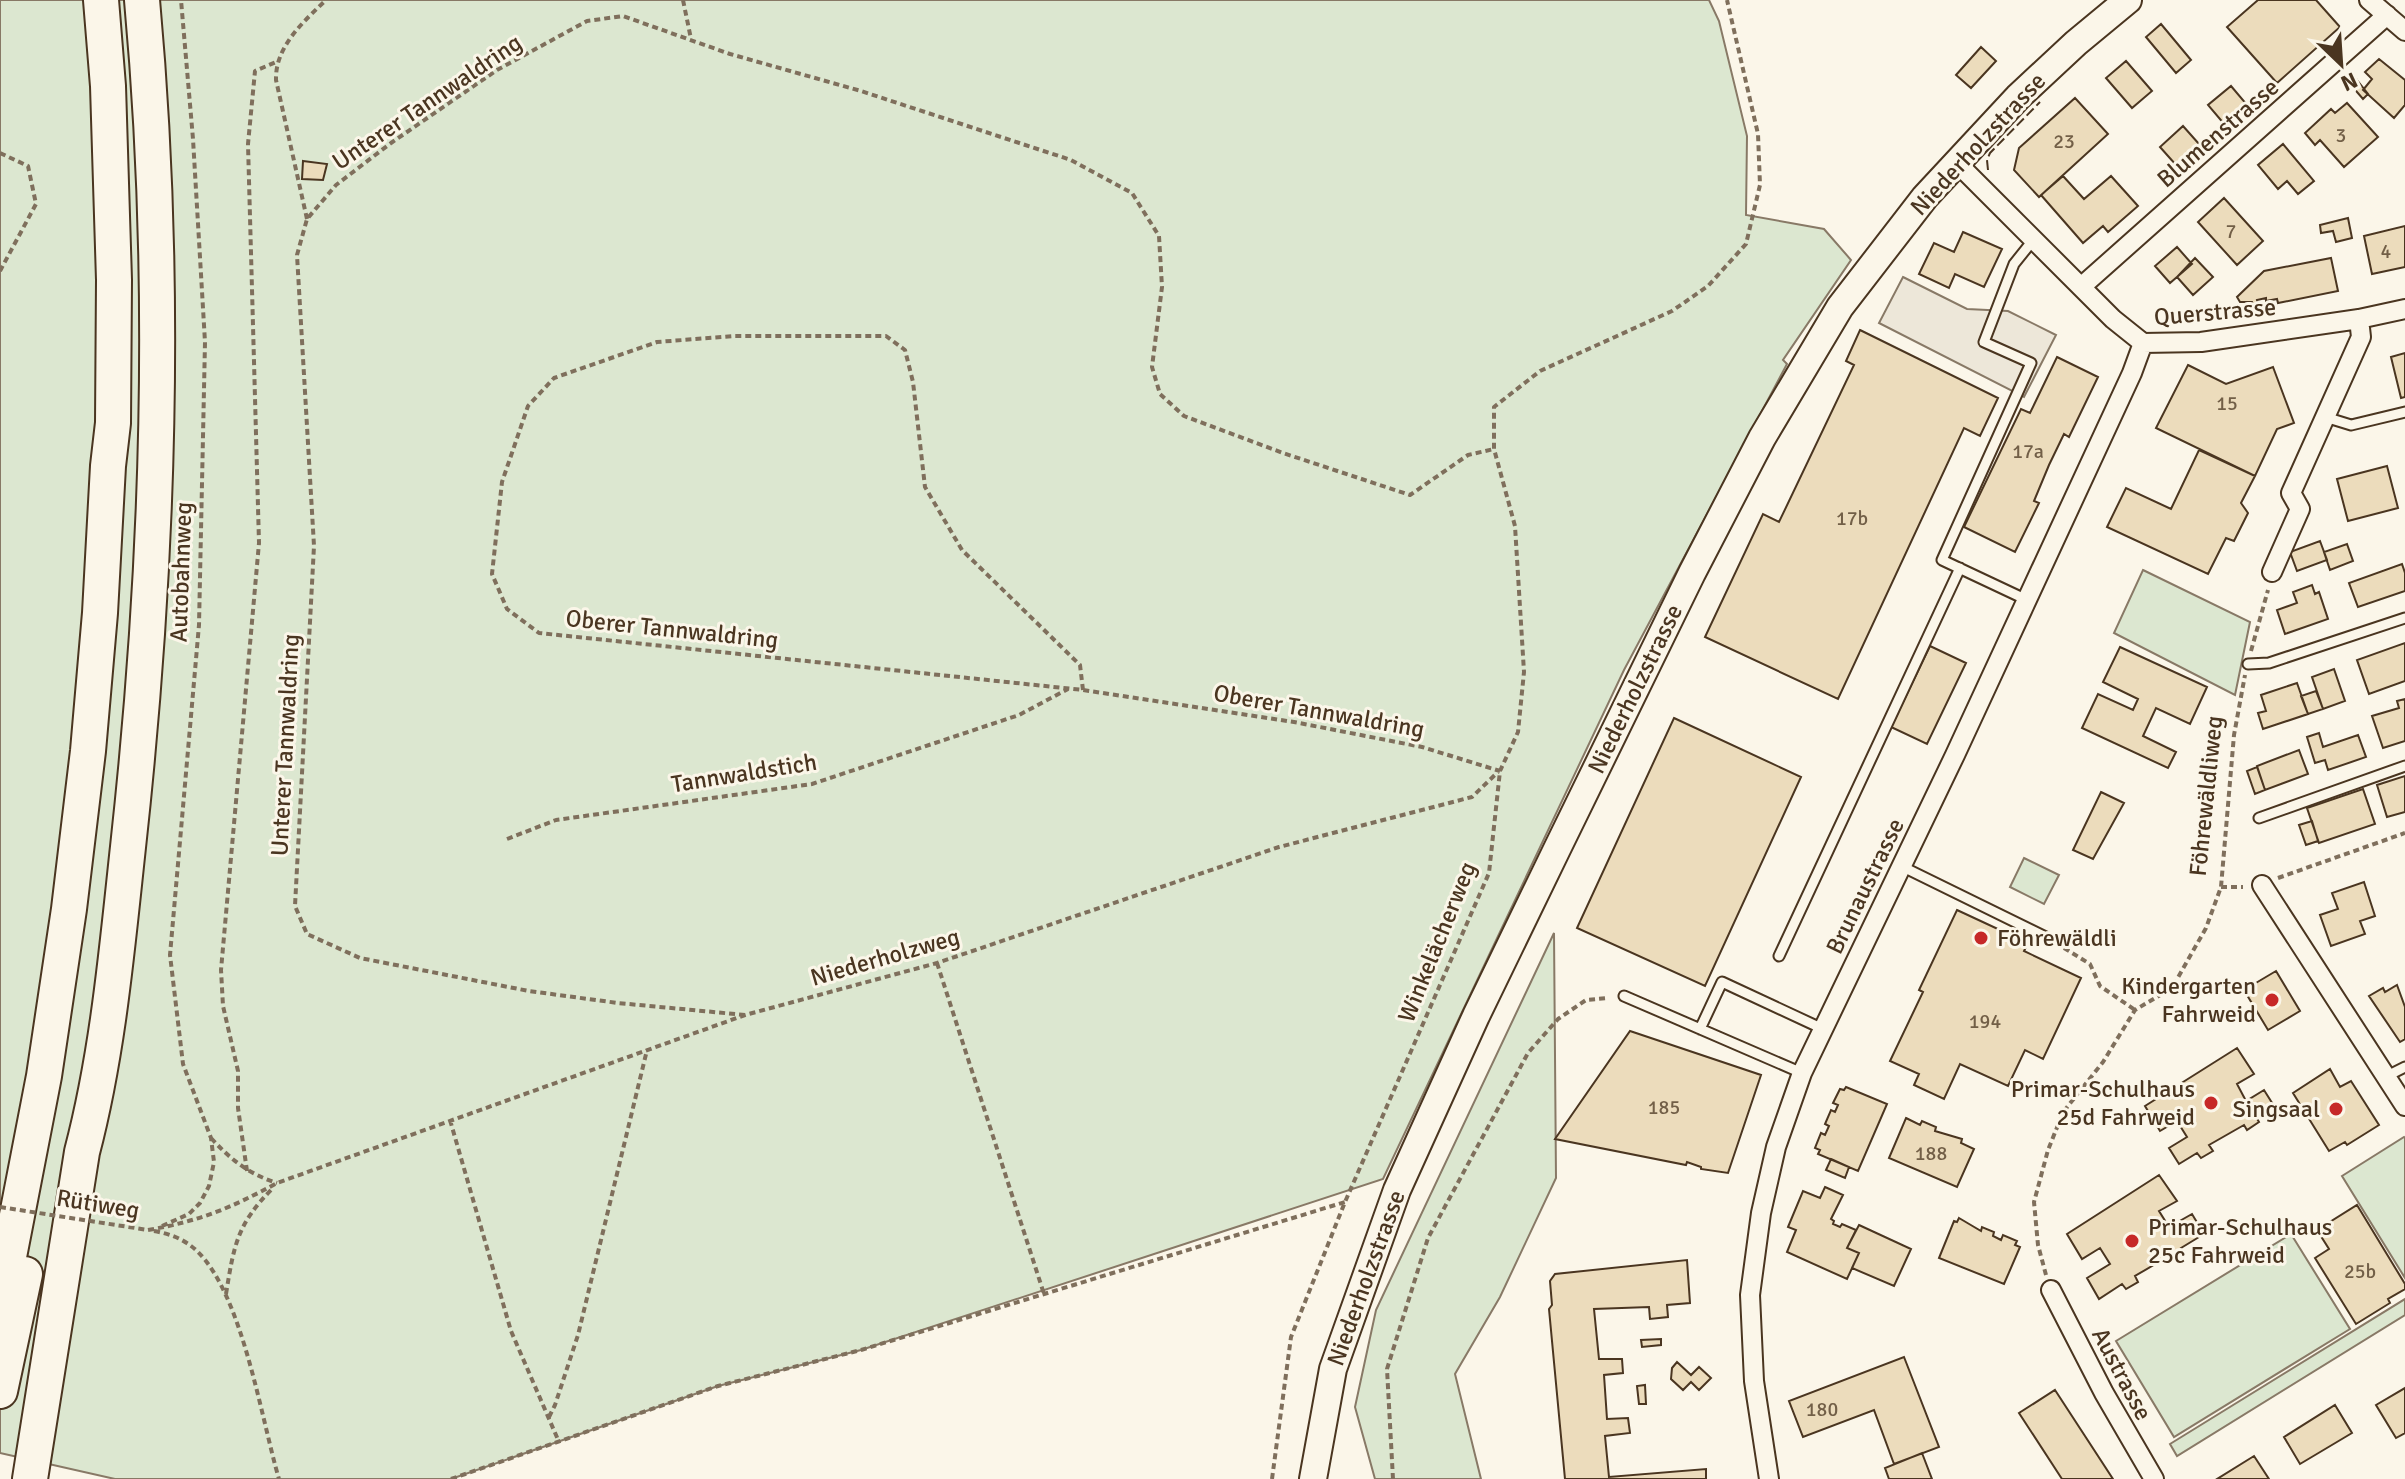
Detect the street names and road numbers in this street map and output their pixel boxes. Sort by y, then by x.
street label: Unterer Tannwaldring [326,27,528,177]
street label: Niederholzstrasse [1904,66,2052,222]
street label: Blumenstrasse [2151,72,2285,194]
street label: Querstrasse [2153,292,2277,332]
street label: Autobahnweg [164,501,198,643]
street label: Niederholzstrasse [1581,599,1689,779]
street label: Oberer Tannwaldring [564,603,780,655]
street label: Unterer Tannwaldring [264,633,306,857]
street label: Oberer Tannwaldring [1211,678,1427,744]
street label: Föhrewäldliweg [2183,714,2229,878]
street label: Tannwaldstich [669,747,819,799]
street label: Brunaustrasse [1819,813,1911,959]
street label: Winkelächerweg [1391,857,1483,1027]
street label: Niederholzweg [807,921,963,993]
street label: Rütiweg [54,1183,142,1225]
street label: Niederholzstrasse [1320,1186,1412,1370]
street label: Austrasse [2085,1323,2159,1425]

